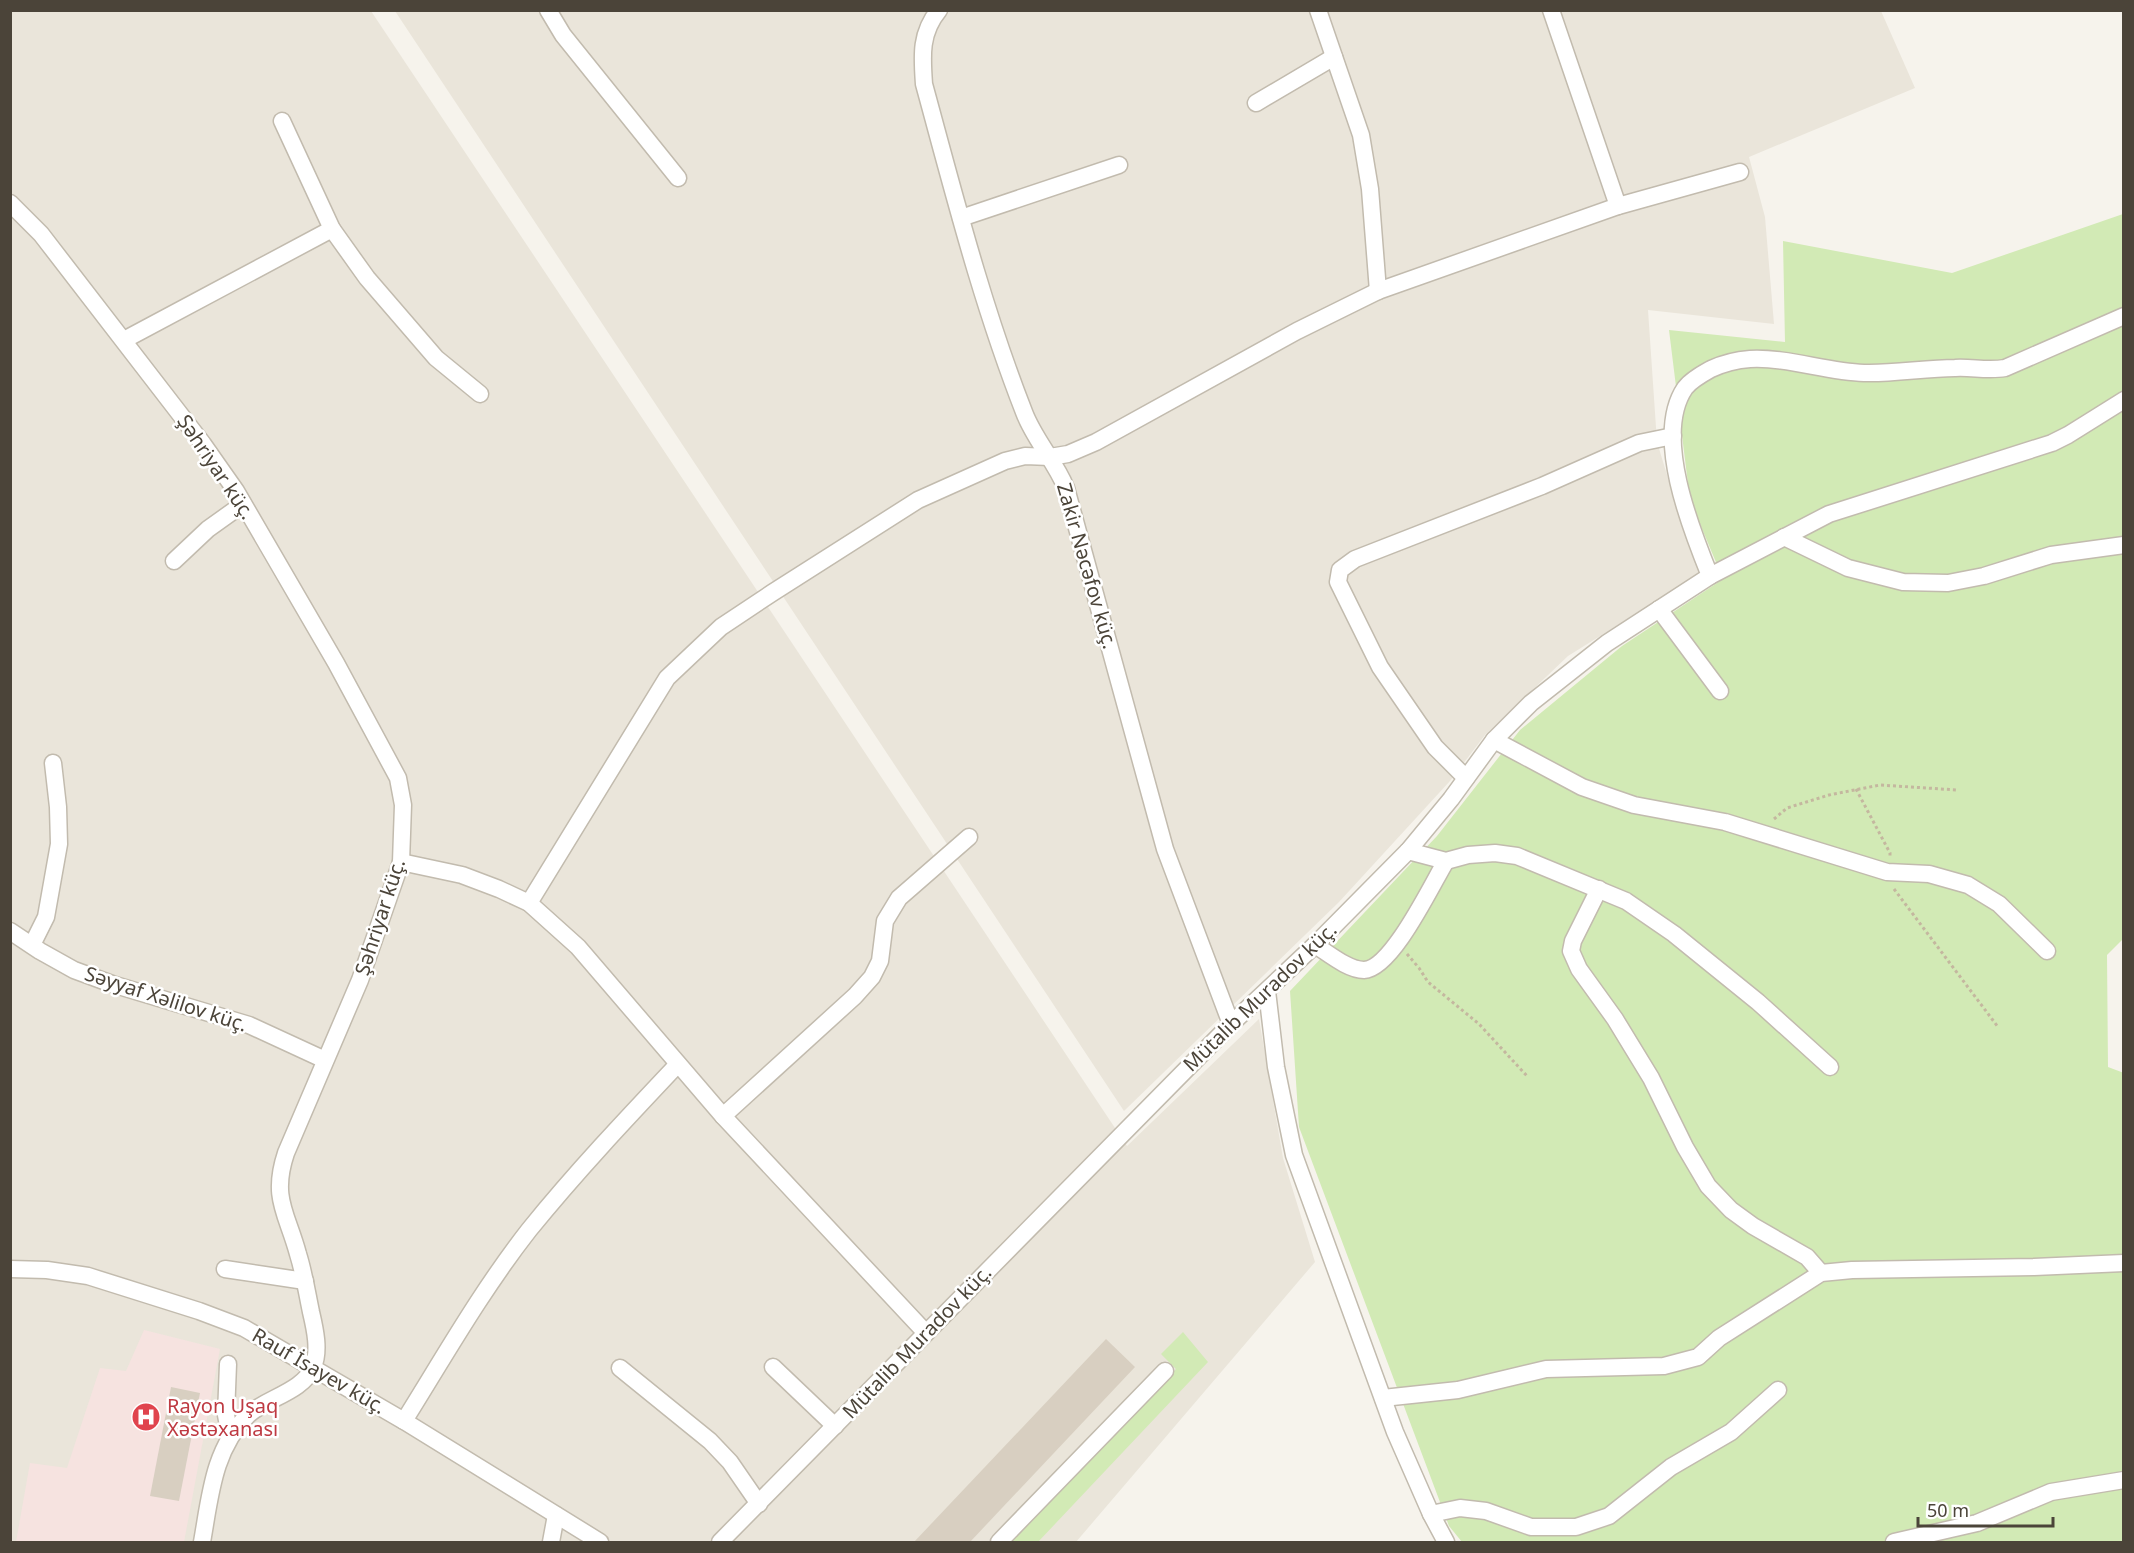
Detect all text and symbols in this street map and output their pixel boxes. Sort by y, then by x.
street label: Şəhriyar küç. [171,409,261,524]
street label: Zakir Nəcəfov küç. [1051,480,1124,652]
street label: Şəhriyar küç. [348,855,411,979]
street label: Mütalib Muradov küç. [1177,916,1342,1077]
street label: Səyyaf Xəlilov küç. [81,959,251,1038]
street label: Mütalib Muradov küç. [836,1259,997,1424]
street label: Rauf İsayev küç. [247,1321,391,1420]
place label: Rayon Uşaq Xəstəxanası [167,1392,278,1442]
hospital icon: Rayon Uşaq Xəstəxanası [130,1401,162,1433]
scale bar [1918,1490,2053,1528]
text: 50 m [1927,1498,1969,1522]

